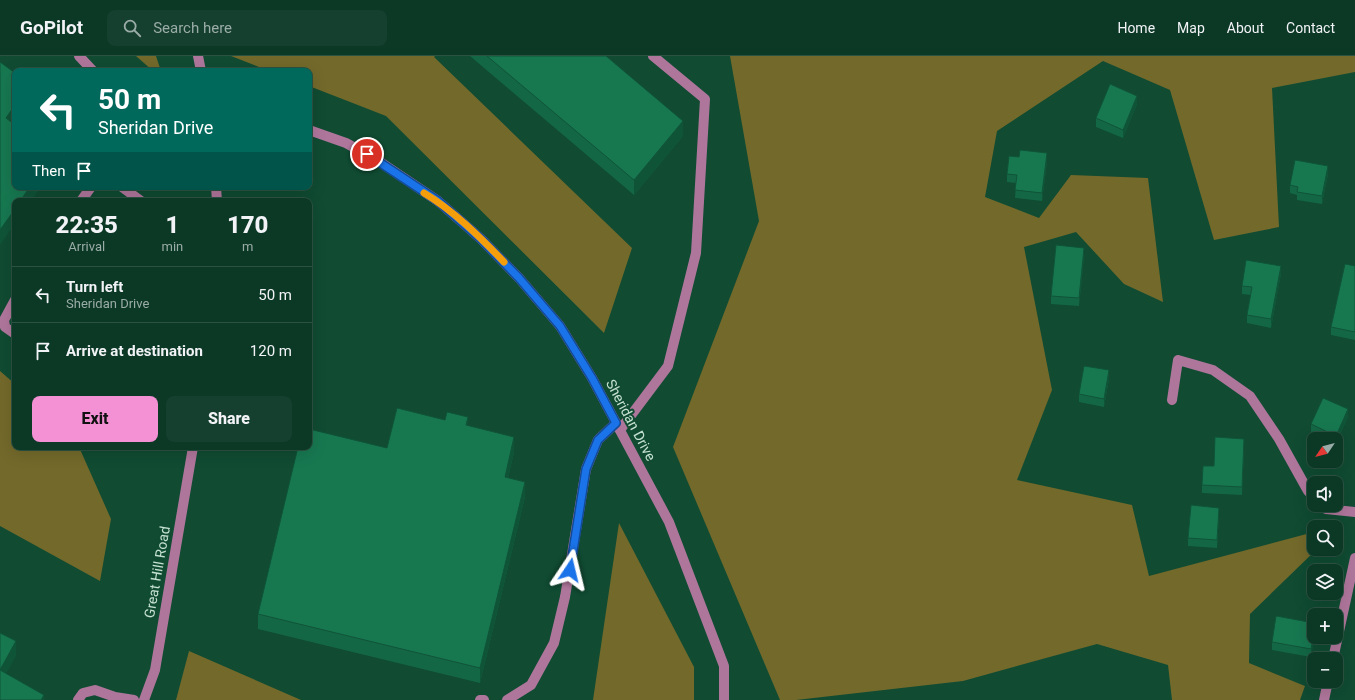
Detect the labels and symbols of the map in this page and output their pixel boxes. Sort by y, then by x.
pin [350,137,384,171]
street label: Sheridan Drive [603,377,659,463]
north arrow [1307,432,1343,468]
street label: Great Hill Road [141,525,173,619]
position arrow [549,549,591,591]

